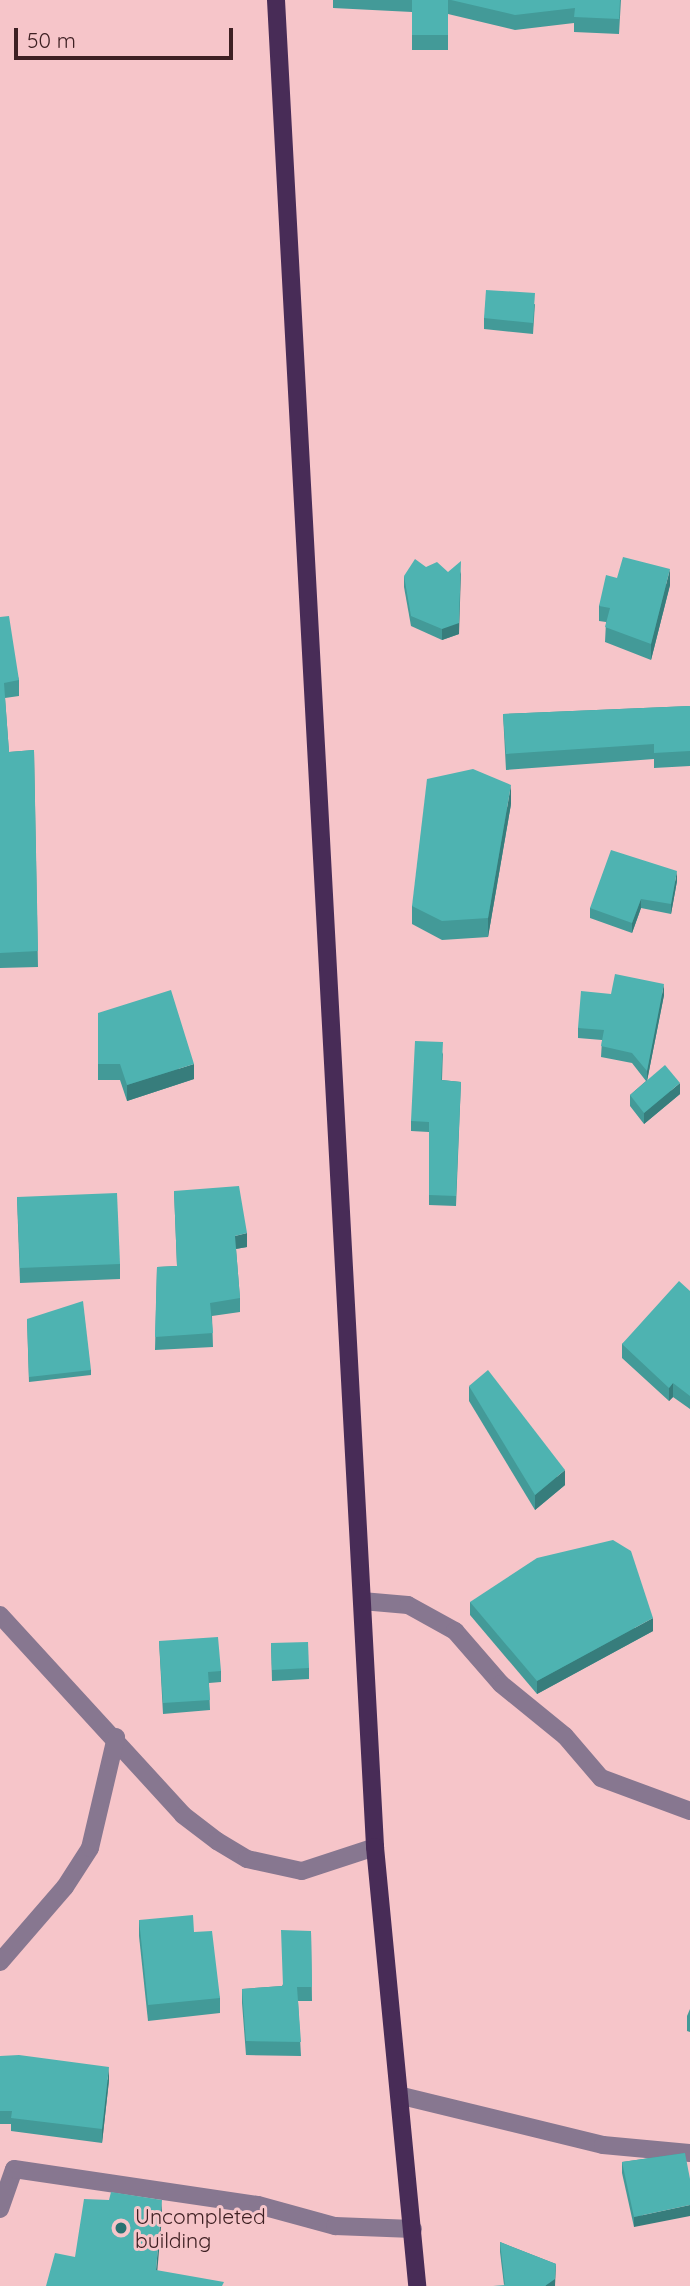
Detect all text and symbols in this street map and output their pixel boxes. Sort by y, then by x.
scale bar [18,14,236,58]
text: 50 m [27,27,76,53]
place label: Uncompleted building [135,2203,266,2253]
marker: Uncompleted building [113,2220,129,2236]

